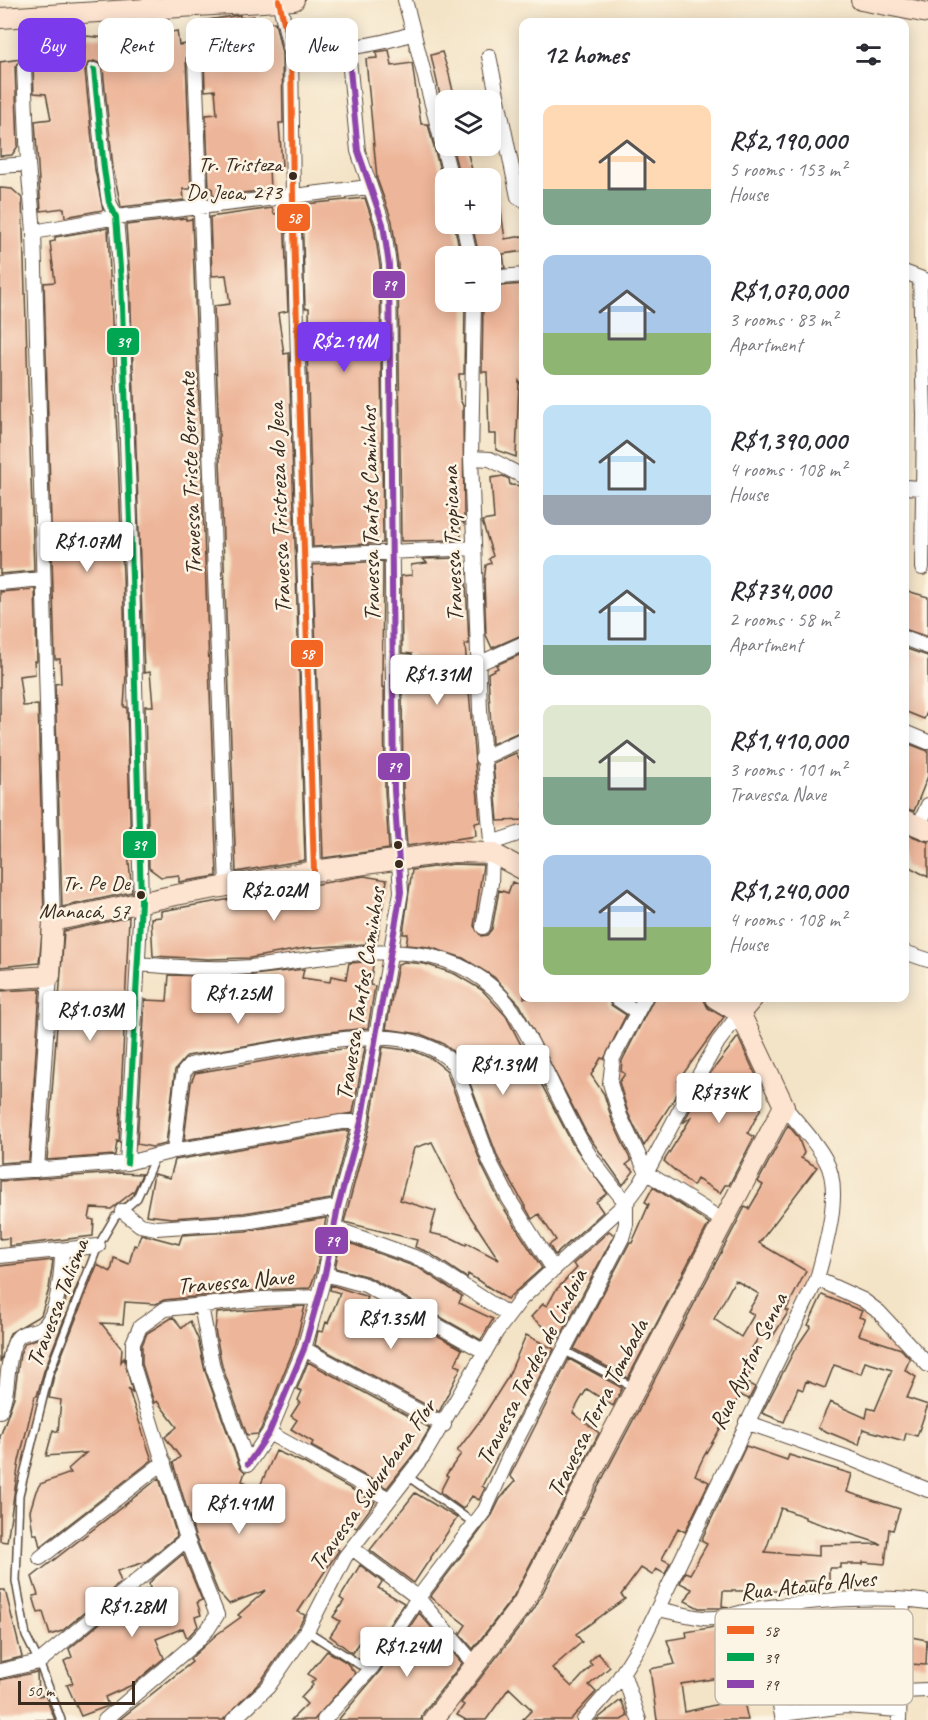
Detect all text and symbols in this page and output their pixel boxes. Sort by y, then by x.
chip: Buy [18,18,86,72]
chip: Rent [98,18,174,72]
chip: Filters [186,18,274,72]
chip: New [286,18,358,72]
text: 12 homes [543,38,628,71]
icon: filters [852,38,885,71]
map controls [435,90,501,312]
button: layers [435,90,501,156]
text: R$2,190,000 [729,124,847,157]
icon: home [591,129,663,201]
place label: Tr. Tristeza Do Jeca, 273 [186,150,284,206]
text: 5 rooms · 153 m² [729,157,846,182]
button: + [435,168,501,234]
marker: Tr. Tristeza Do Jeca, 273 [287,170,299,182]
text: House [729,182,768,207]
line badge: 58 [276,203,311,232]
text: 58 [287,208,303,228]
button: − [435,246,501,312]
line badge: 79 [372,270,406,299]
text: R$1,070,000 [729,274,847,307]
text: 79 [382,275,398,295]
icon: home [591,279,663,351]
text: 3 rooms · 83 m² [729,307,837,332]
pin: R$2.19M [289,322,399,373]
line badge: 39 [106,327,140,356]
text: R$2.19M [311,329,377,354]
text: 39 [116,332,132,352]
text: Apartment [729,332,802,357]
street label: Travessa Triste Berrante [171,370,209,576]
street label: Travessa Tristreza do Jeca [260,400,298,614]
street label: Travessa Tantos Caminhos [353,404,387,622]
text: R$1,390,000 [729,424,847,457]
icon: home [591,429,663,501]
text: 4 rooms · 108 m² [729,457,846,482]
street label: Travessa Tropicana [434,464,470,622]
text: House [729,482,768,507]
pin: R$1.07M [32,522,142,573]
text: R$1.07M [54,529,120,554]
text: R$734,000 [729,574,830,607]
icon: home [591,579,663,651]
text: 2 rooms · 58 m² [729,607,837,632]
text: Apartment [729,632,802,657]
line badge: 58 [290,639,324,668]
text: 58 [300,644,316,664]
pin: R$1.31M [382,655,492,706]
text: R$1.31M [404,662,470,687]
text: R$1,410,000 [729,724,847,757]
icon: home [591,729,663,801]
line badge: 79 [377,752,411,781]
text: 79 [387,757,403,777]
text: 3 rooms · 101 m² [729,757,846,782]
text: Travessa Nave [729,782,826,807]
line badge: 39 [122,830,157,859]
text: 39 [132,835,148,855]
unlabelled marker [392,839,404,851]
unlabelled marker [393,858,405,870]
place label: Tr. Pe De Manacá, 57 [39,869,132,925]
pin: R$2.02M [219,871,329,922]
text: R$1,240,000 [729,874,847,907]
text: R$2.02M [241,878,307,903]
icon: home [591,879,663,951]
street label: Travessa Tantos Caminhos [328,884,392,1103]
marker: Tr. Pe De Manacá, 57 [135,889,147,901]
text: 4 rooms · 108 m² [729,907,846,932]
text: House [729,932,768,957]
pin: R$1.25M [183,974,293,1025]
text: R$1.25M [205,981,271,1006]
pin: R$1.03M [35,991,145,1042]
text: R$1.03M [57,998,123,1023]
pin: R$1.39M [448,1045,558,1096]
text: R$1.39M [470,1052,536,1077]
pin: R$734K [670,1073,768,1124]
text: R$734K [691,1080,747,1105]
line badge: 79 [314,1226,349,1255]
text: 79 [325,1231,341,1251]
street label: Travessa Talisma [19,1233,96,1371]
street label: Travessa Nave [176,1261,296,1301]
street label: Travessa Tardes de Lindoia [468,1262,594,1470]
street label: Rua Ayrton Senna [702,1287,795,1434]
pin: R$1.35M [336,1299,446,1350]
text: R$1.35M [358,1306,424,1331]
street label: Travessa Terra Tombada [539,1313,655,1502]
street label: Travessa Suburbana Flor [301,1391,444,1577]
pin: R$1.41M [184,1484,294,1535]
text: R$1.41M [206,1491,272,1516]
street label: Rua Ataufo Alves [739,1563,879,1607]
pin: R$1.28M [77,1587,187,1638]
text: R$1.28M [99,1594,165,1619]
legend [715,1609,913,1705]
text: 58 [764,1621,780,1641]
pin: R$1.24M [352,1627,462,1678]
text: R$1.24M [374,1634,440,1659]
text: 39 [764,1648,780,1668]
text: 79 [764,1675,780,1695]
scale bar [18,1678,135,1706]
text: 50 m [27,1681,54,1701]

